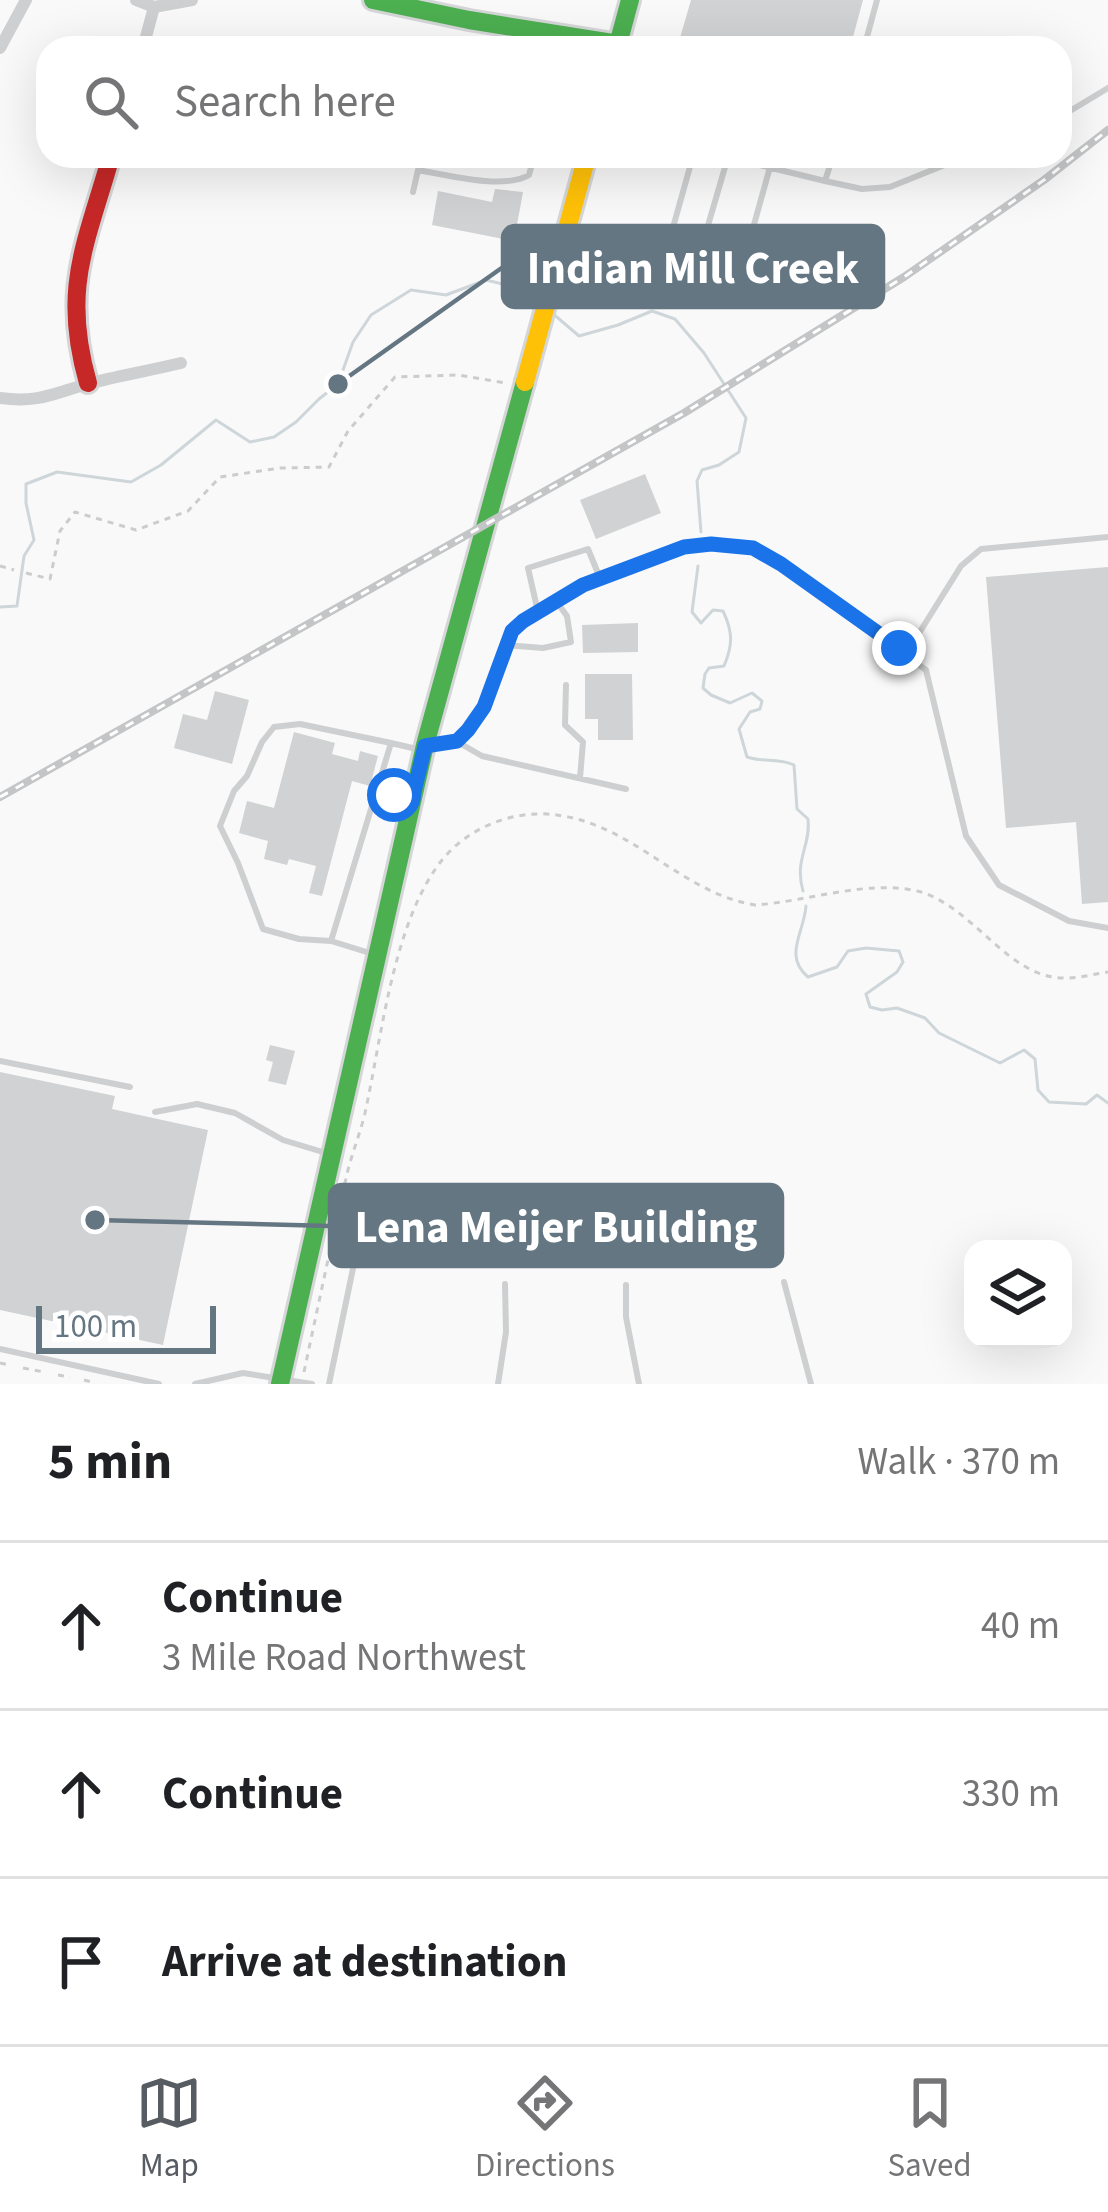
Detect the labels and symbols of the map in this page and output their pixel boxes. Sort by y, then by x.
callout: Indian Mill Creek [503,226,883,307]
text: Indian Mill Creek [527,237,860,301]
route end [872,621,926,675]
route start [367,768,421,822]
callout: Lena Meijer Building [330,1185,782,1266]
text: Lena Meijer Building [354,1196,758,1260]
scale bar [36,1300,216,1353]

